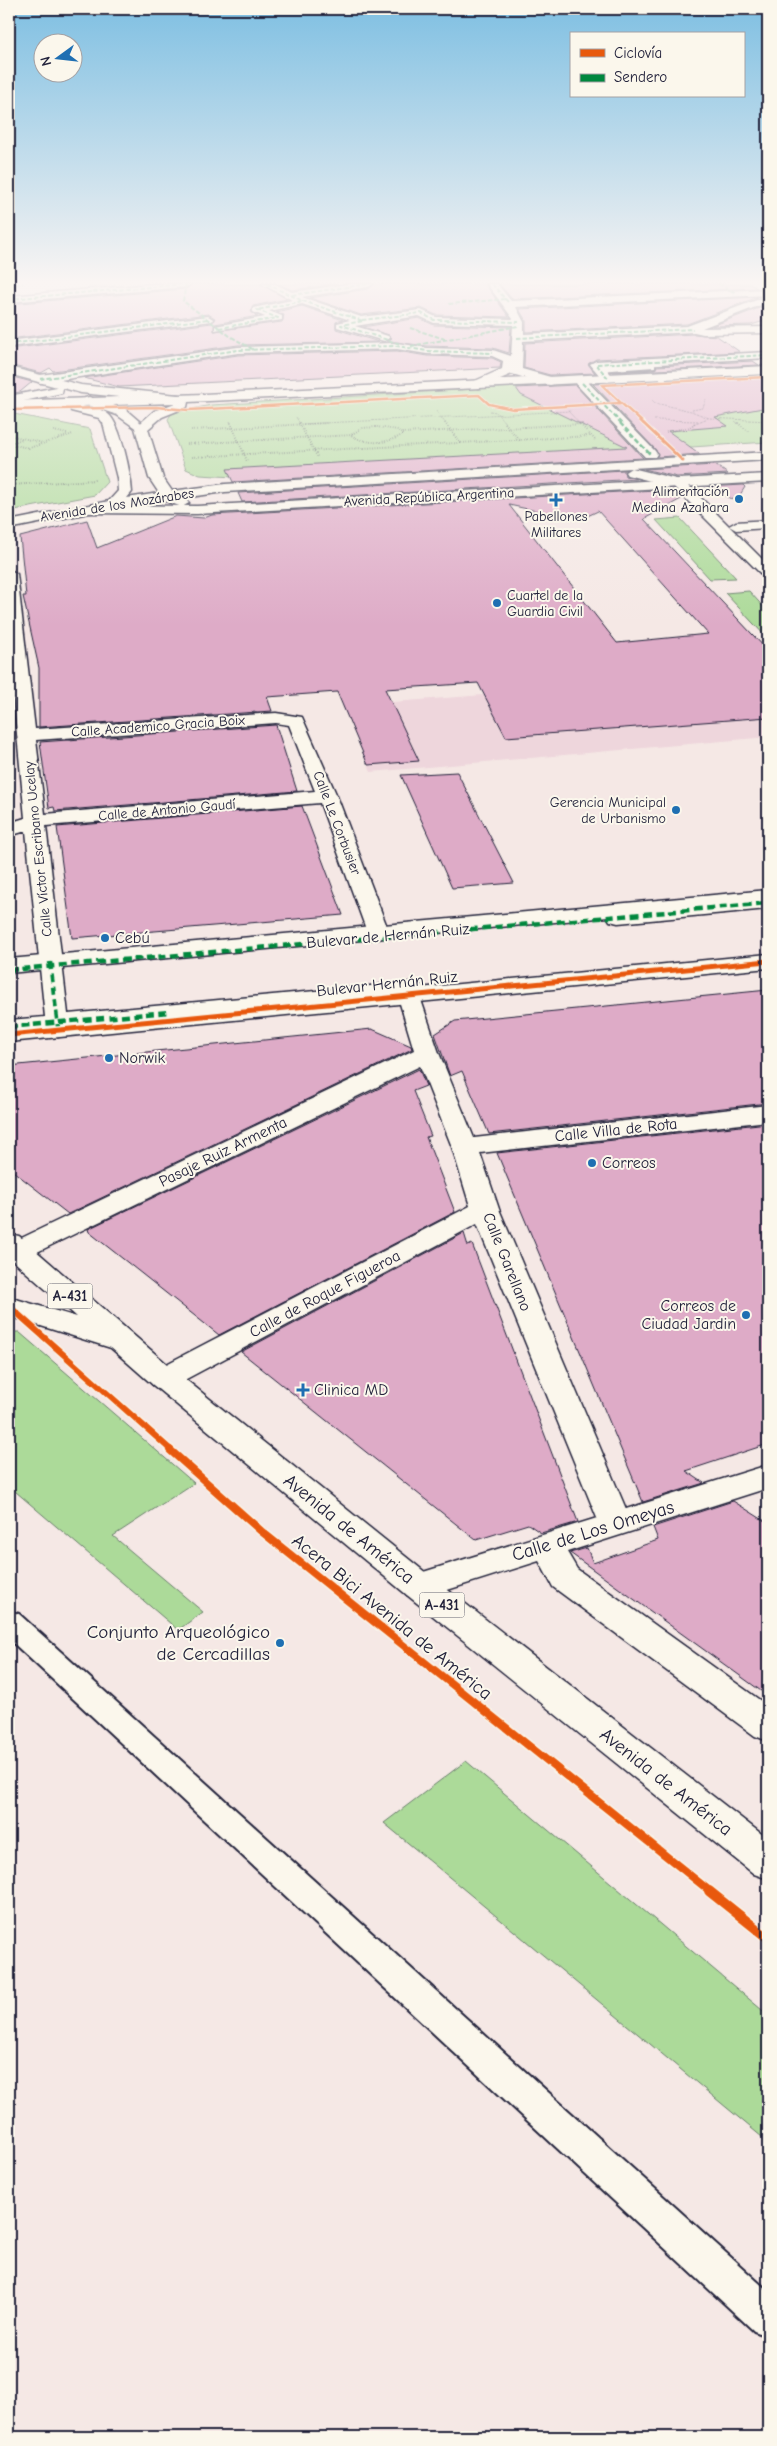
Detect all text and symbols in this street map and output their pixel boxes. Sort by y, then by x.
north arrow [32,32,82,82]
legend [570,32,744,98]
text: Ciclovía [614,44,662,62]
text: N [37,55,55,68]
text: Sendero [614,68,667,86]
place label: Alimentación Medina Azahara [632,483,729,516]
street label: Avenida de los Mozárabes [39,484,195,526]
street label: Avenida República Argentina [343,484,515,510]
marker: Alimentación Medina Azahara [733,493,745,505]
marker: Pabellones Militares [550,494,562,506]
place label: Pabellones Militares [524,508,588,541]
place label: Cuartel de la Guardia Civil [507,587,583,620]
marker: Cuartel de la Guardia Civil [491,597,503,609]
street label: Calle Academico Gracia Boix [71,711,246,741]
street label: Calle Víctor Escribano Ucelay [20,760,56,938]
street label: Calle Le Corbusier [309,769,365,878]
place label: Gerencia Municipal de Urbanismo [550,794,666,827]
street label: Calle de Antonio Gaudí [98,795,237,824]
marker: Gerencia Municipal de Urbanismo [670,804,682,816]
street label: Bulevar de Hernán Ruiz [306,920,470,952]
place label: Cebú [115,929,150,947]
marker: Cebú [99,932,111,944]
street label: Bulevar Hernán Ruiz [316,968,458,1000]
place label: Norwik [119,1049,166,1067]
marker: Norwik [103,1052,115,1064]
street label: Pasaje Ruiz Armenta [156,1113,290,1191]
street label: Calle Villa de Rota [554,1115,678,1145]
place label: Correos [602,1154,656,1172]
marker: Correos [586,1157,598,1169]
street label: Calle Garellano [479,1210,535,1314]
street label: Calle de Roque Figueroa [247,1247,403,1341]
road number: A-431 [48,1284,92,1308]
place label: Correos de Ciudad Jardin [641,1297,736,1333]
marker: Correos de Ciudad Jardin [740,1309,752,1321]
place label: Clinica MD [314,1381,388,1399]
marker: Clinica MD [296,1383,310,1397]
street label: Avenida de América [279,1469,419,1589]
street label: Calle de Los Omeyas [509,1496,677,1566]
street label: Acera Bici Avenida de América [287,1529,497,1705]
road number: A-431 [420,1592,464,1618]
place label: Conjunto Arqueológico de Cercadillas [87,1621,270,1665]
marker: Conjunto Arqueológico de Cercadillas [274,1637,286,1649]
street label: Avenida de América [595,1723,737,1841]

